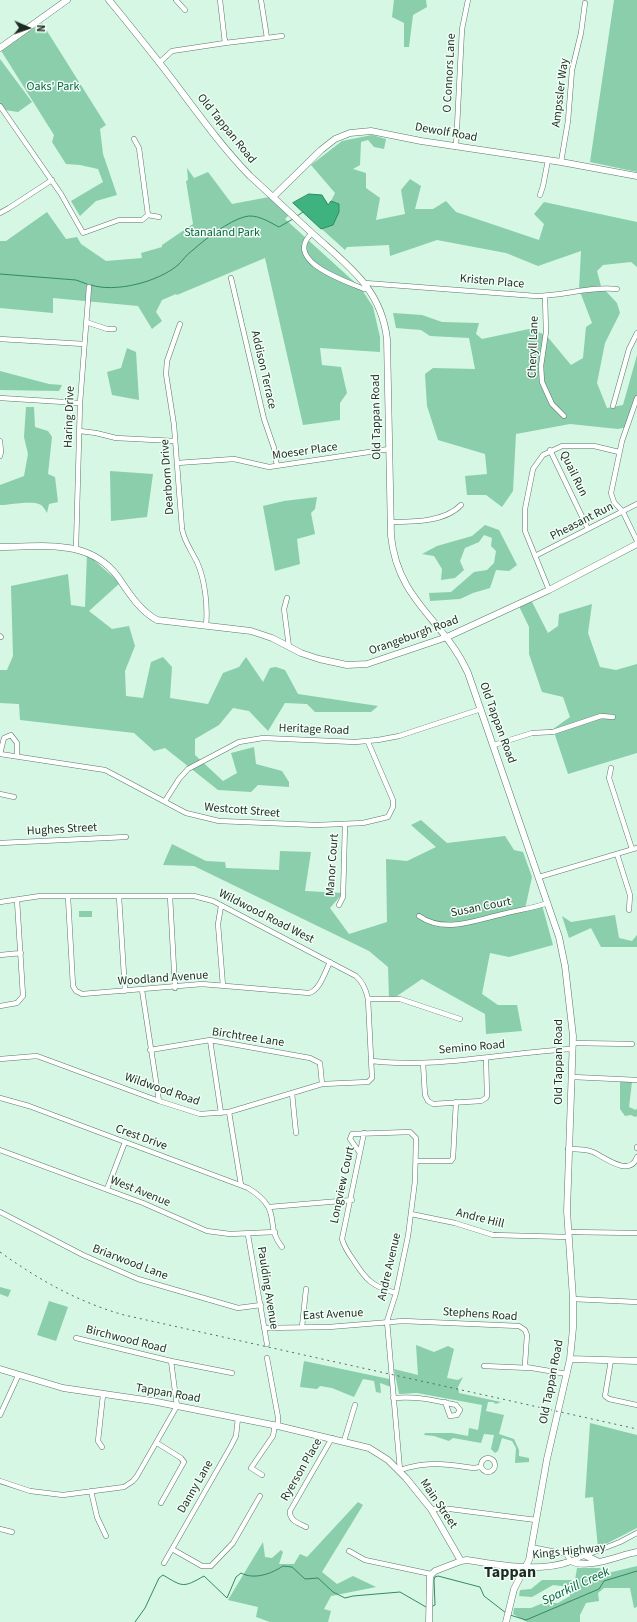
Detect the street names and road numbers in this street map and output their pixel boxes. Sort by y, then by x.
street label: O Connors Lane [441,33,459,113]
street label: Ampssler Way [550,58,572,128]
street label: Old Tappan Road [193,91,259,167]
street label: Dewolf Road [414,120,478,146]
street label: Kristen Place [459,272,525,292]
street label: Cheryll Lane [526,316,542,378]
street label: Addison Terrace [247,329,279,411]
street label: Old Tappan Road [369,374,385,460]
street label: Haring Drive [62,386,78,448]
street label: Dearborn Drive [158,439,178,515]
street label: Moeser Place [271,440,339,464]
street label: Quail Run [556,449,590,499]
street label: Pheasant Run [548,500,616,544]
street label: Orangeburgh Road [367,613,461,659]
street label: Old Tappan Road [476,680,518,766]
street label: Heritage Road [278,722,350,738]
street label: Westcott Street [204,801,280,821]
street label: Hughes Street [26,821,98,839]
street label: Manor Court [324,833,342,897]
street label: Wildwood Road West [216,887,316,947]
street label: Susan Court [450,895,512,921]
street label: Woodland Avenue [117,969,209,989]
street label: Old Tappan Road [552,1019,566,1105]
street label: Birchtree Lane [211,1025,285,1051]
street label: Semino Road [438,1038,506,1058]
street label: Wildwood Road [123,1070,201,1110]
street label: Crest Drive [113,1122,169,1154]
street label: Longview Court [328,1145,358,1225]
street label: West Avenue [108,1173,172,1211]
street label: Andre Hill [454,1206,506,1232]
street label: Andre Avenue [375,1232,405,1302]
street label: Briarwood Lane [90,1242,170,1284]
street label: Paulding Avenue [253,1246,281,1330]
street label: Stephens Road [442,1305,518,1325]
street label: East Avenue [302,1306,364,1324]
street label: Birchwood Road [84,1323,168,1357]
street label: Old Tappan Road [537,1339,567,1425]
street label: Tappan Road [134,1381,202,1407]
street label: Ryerson Place [278,1436,326,1504]
street label: Danny Lane [175,1458,217,1516]
street label: Main Street [416,1476,460,1532]
street label: Kings Highway [532,1541,606,1563]

